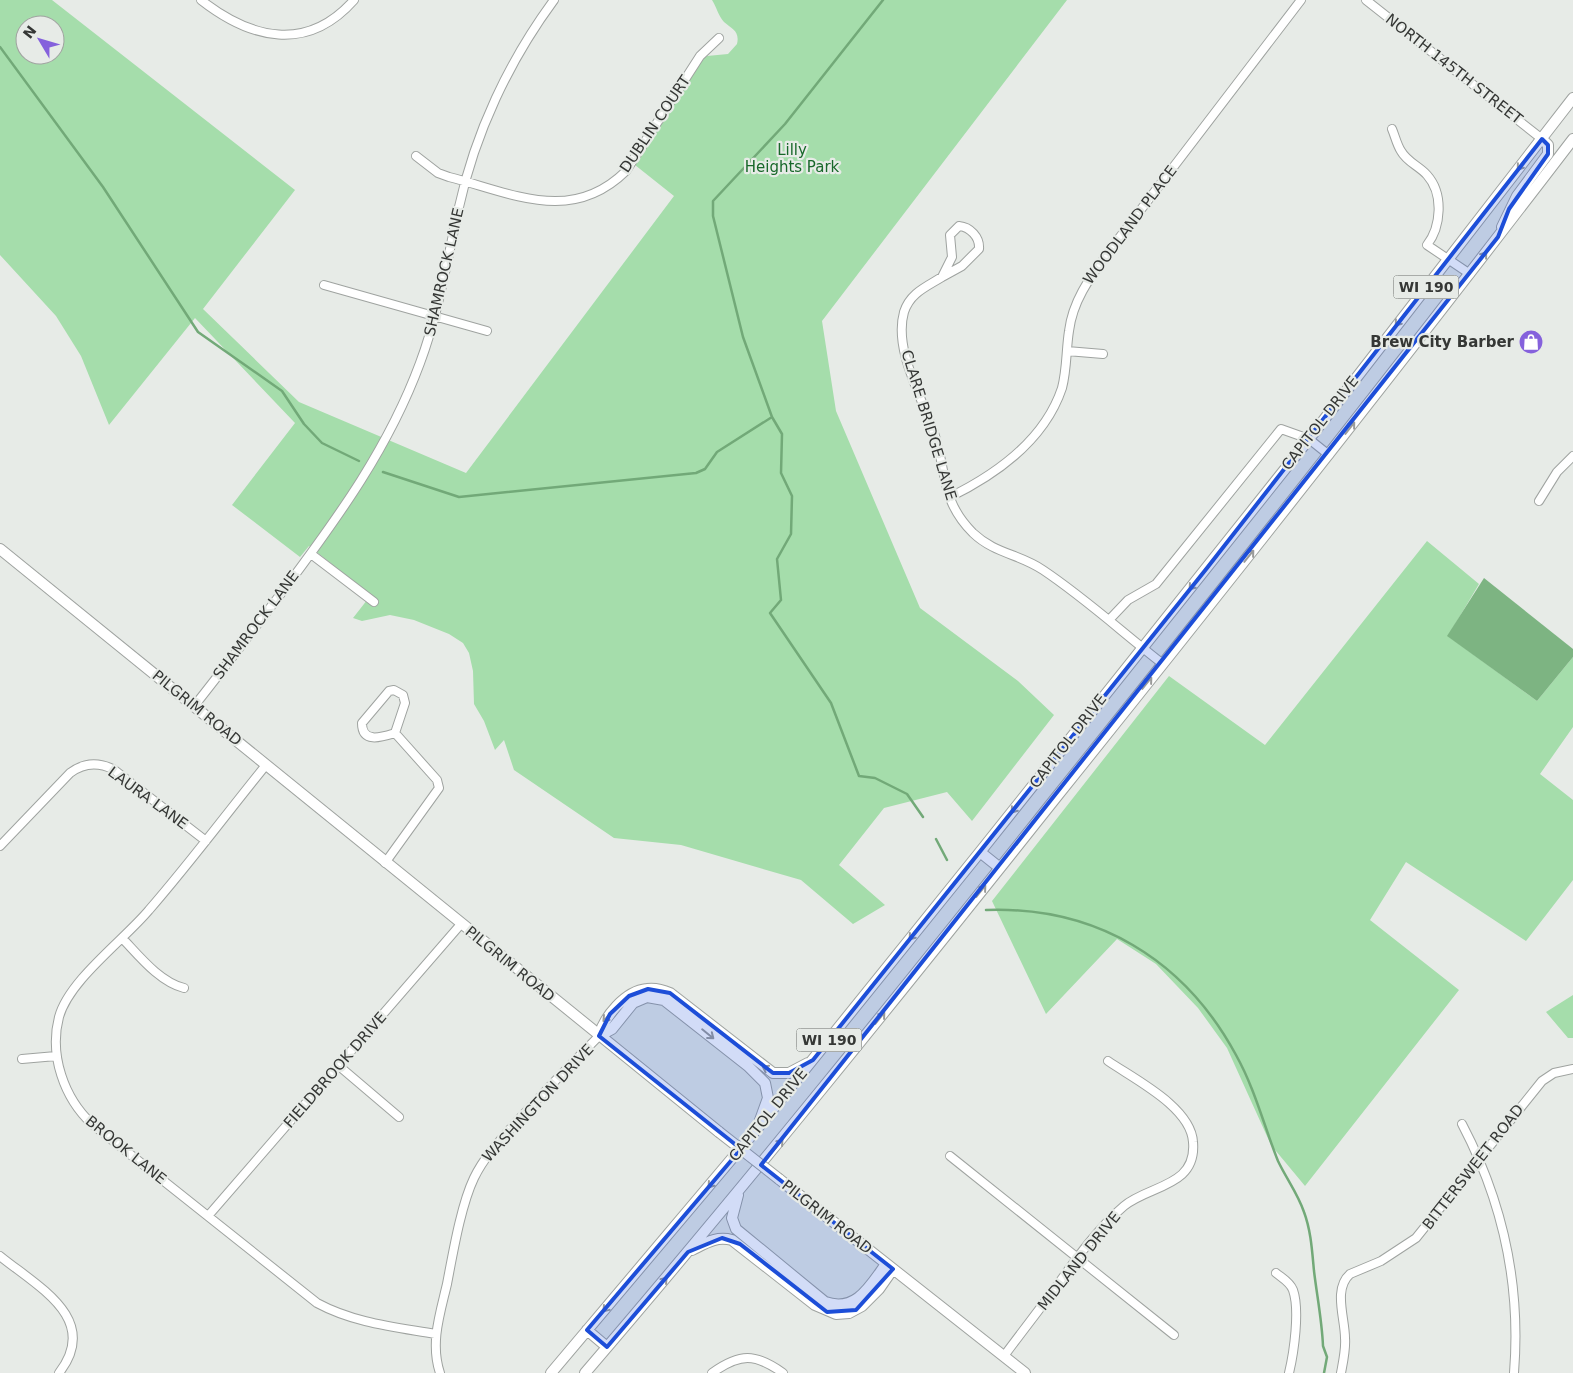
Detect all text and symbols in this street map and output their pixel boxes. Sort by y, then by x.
street label: NORTH 145TH STREET [1382,10,1527,129]
north arrow [15,15,65,65]
text: N [20,22,40,42]
street label: DUBLIN COURT [616,71,695,176]
park label: Lilly Heights Park [745,141,840,176]
one-way arrow [1516,157,1527,170]
street label: WOODLAND PLACE [1079,162,1181,288]
street label: SHAMROCK LANE [420,206,468,338]
one-way arrow [1477,251,1487,265]
road number: WI 190 [1394,276,1458,298]
one-way arrow [1395,313,1406,326]
shop icon: Brew City Barber [1518,329,1544,355]
place label: Brew City Barber [1370,333,1515,351]
street label: CLARE BRIDGE LANE [898,348,960,502]
street label: CAPITOL DRIVE [1278,372,1362,474]
one-way arrow [1345,422,1356,435]
one-way arrow [1244,550,1255,563]
street label: SHAMROCK LANE [209,567,303,683]
one-way arrow [1189,577,1200,590]
street label: PILGRIM ROAD [149,666,245,750]
one-way arrow [1142,677,1153,690]
street label: CAPITOL DRIVE [1026,690,1110,792]
street label: LAURA LANE [105,763,191,833]
one-way arrow [1010,800,1021,813]
one-way arrow [976,885,987,898]
street label: PILGRIM ROAD [462,922,558,1006]
one-way arrow [909,927,920,940]
street label: FIELDBROOK DRIVE [280,1008,390,1132]
one-way arrow [603,1010,614,1023]
one-way arrow [874,1012,885,1025]
road number: WI 190 [796,1028,862,1052]
one-way arrow [701,1029,714,1040]
street label: WASHINGTON DRIVE [479,1040,597,1166]
street label: CAPITOL DRIVE [725,1065,811,1165]
one-way arrow [761,1065,776,1075]
street label: BITTERSWEET ROAD [1419,1101,1527,1233]
street label: BROOK LANE [82,1112,170,1188]
one-way arrow [772,1138,783,1151]
one-way arrow [707,1175,718,1188]
street label: PILGRIM ROAD [778,1176,876,1258]
street label: MIDLAND DRIVE [1034,1208,1124,1314]
one-way arrow [656,1276,668,1289]
one-way arrow [602,1300,614,1313]

